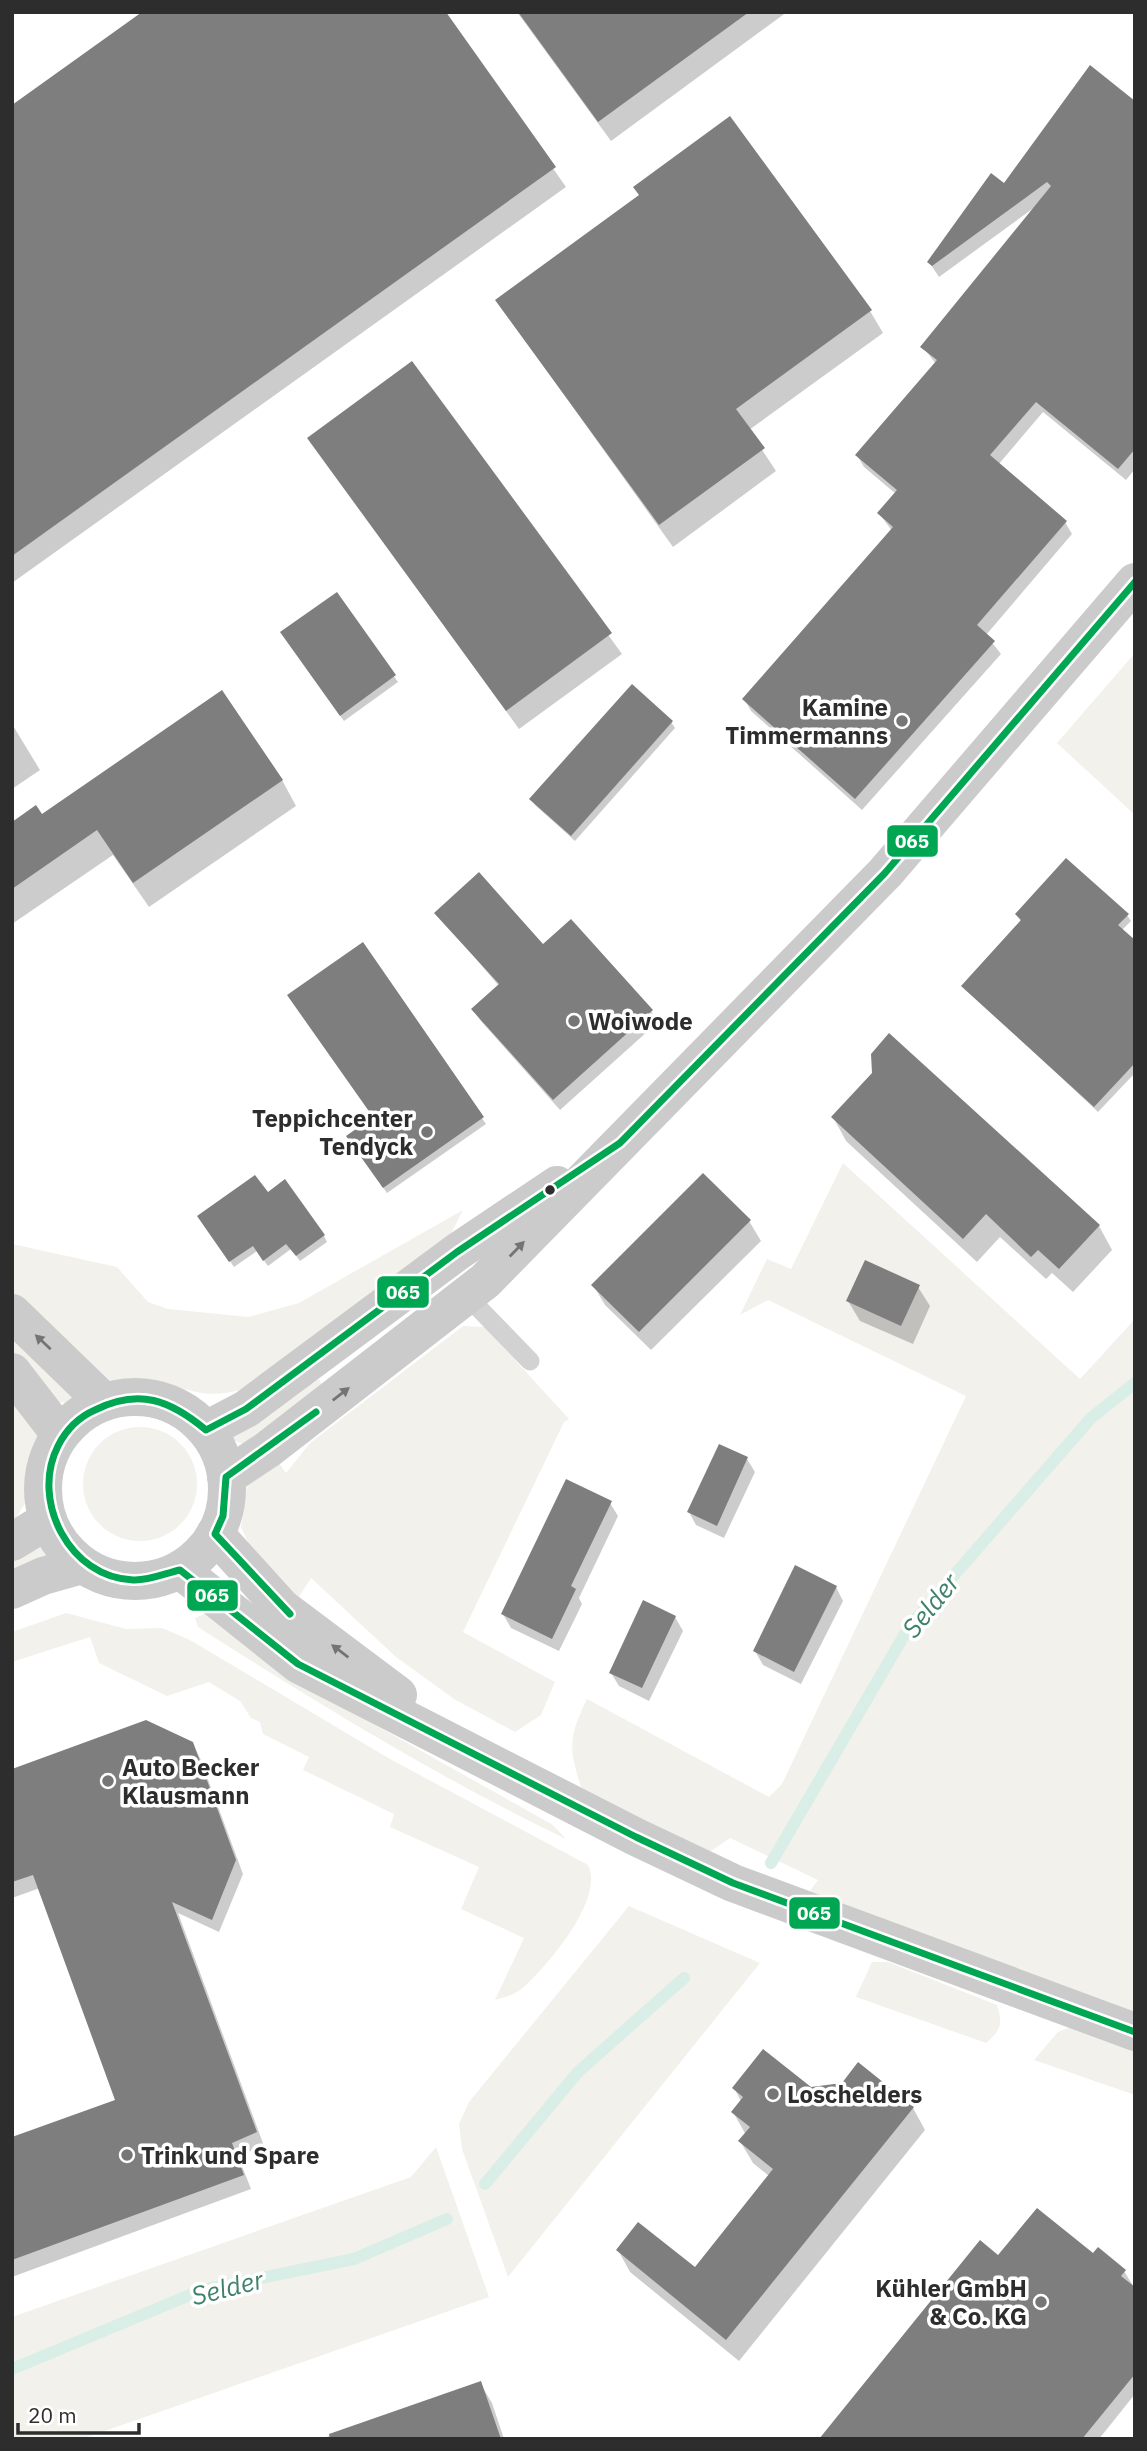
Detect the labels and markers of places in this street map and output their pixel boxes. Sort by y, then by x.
place label: Kamine Timmermanns [725,691,888,751]
marker: Kamine Timmermanns [894,713,910,729]
place label: Woiwode [588,1005,693,1037]
marker: Woiwode [566,1013,582,1029]
place label: Teppichcenter Tendyck [252,1102,413,1162]
marker: Teppichcenter Tendyck [419,1124,435,1140]
unlabelled marker [543,1183,557,1197]
place label: Auto Becker Klausmann [122,1751,260,1811]
marker: Auto Becker Klausmann [100,1773,116,1789]
place label: Loschelders [787,2078,922,2110]
marker: Loschelders [765,2086,781,2102]
place label: Trink und Spare [141,2139,319,2171]
marker: Trink und Spare [119,2147,135,2163]
place label: Kühler GmbH & Co. KG [875,2272,1027,2332]
marker: Kühler GmbH & Co. KG [1033,2294,1049,2310]

